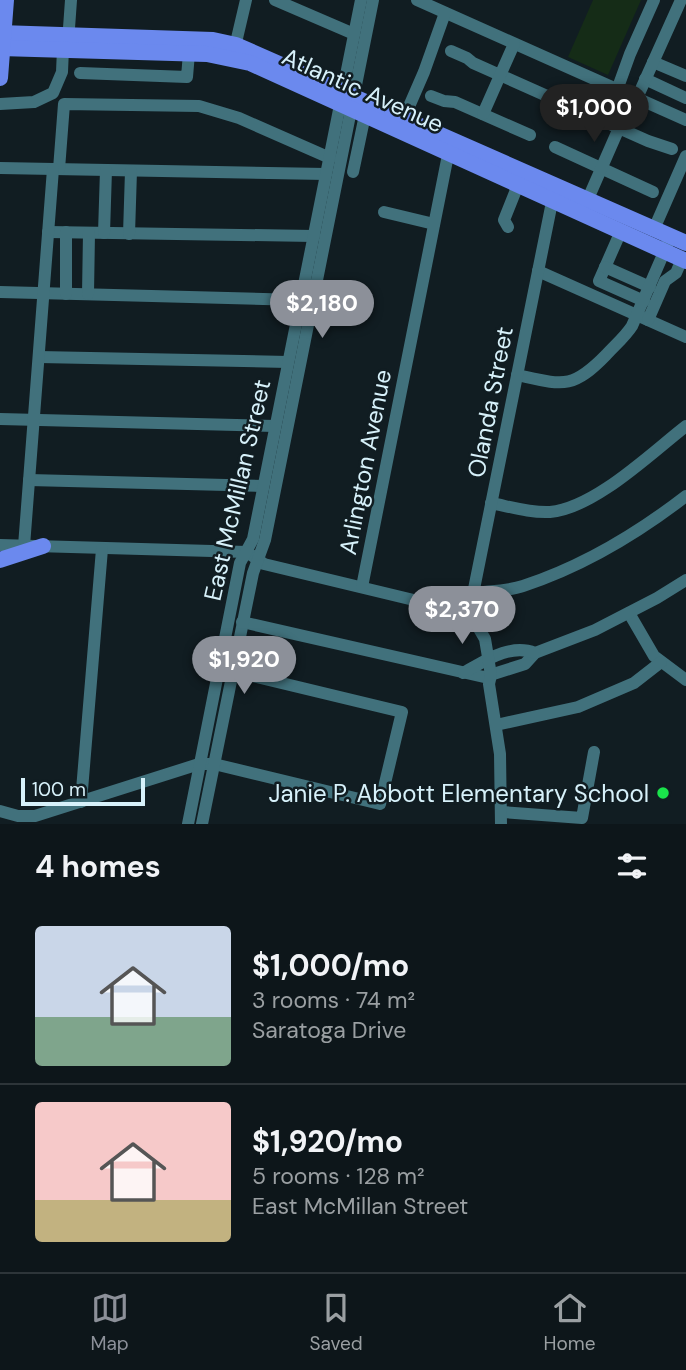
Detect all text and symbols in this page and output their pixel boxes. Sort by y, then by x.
street label: Atlantic Avenue [278,41,448,139]
pin: $1,000 [537,85,651,144]
text: $1,000 [556,92,632,122]
pin: $2,180 [265,280,379,340]
text: $2,180 [286,288,358,318]
street label: Olanda Street [460,324,520,480]
street label: Arlington Avenue [332,367,398,557]
street label: East McMillan Street [197,377,277,603]
pin: $2,370 [405,586,519,646]
text: $2,370 [425,594,499,624]
pin: $1,920 [187,636,301,696]
text: $1,920 [208,644,280,674]
scale bar [21,775,145,807]
text: 100 m [32,777,86,802]
place label: Janie P. Abbott Elementary School [268,778,649,809]
marker: Janie P. Abbott Elementary School [655,785,671,801]
text: 4 homes [35,847,161,886]
icon: filters [613,847,651,885]
text: $1,000/mo [252,946,409,985]
icon: home [91,954,175,1038]
text: 3 rooms · 74 m² [252,985,415,1015]
text: Saratoga Drive [252,1015,406,1045]
text: $1,920/mo [252,1122,403,1161]
icon: home [91,1130,175,1214]
text: 5 rooms · 128 m² [252,1161,425,1191]
text: East McMillan Street [252,1191,468,1221]
tab: Map [90,1289,129,1356]
tab: Saved [310,1289,363,1356]
tab: Home [544,1289,596,1356]

